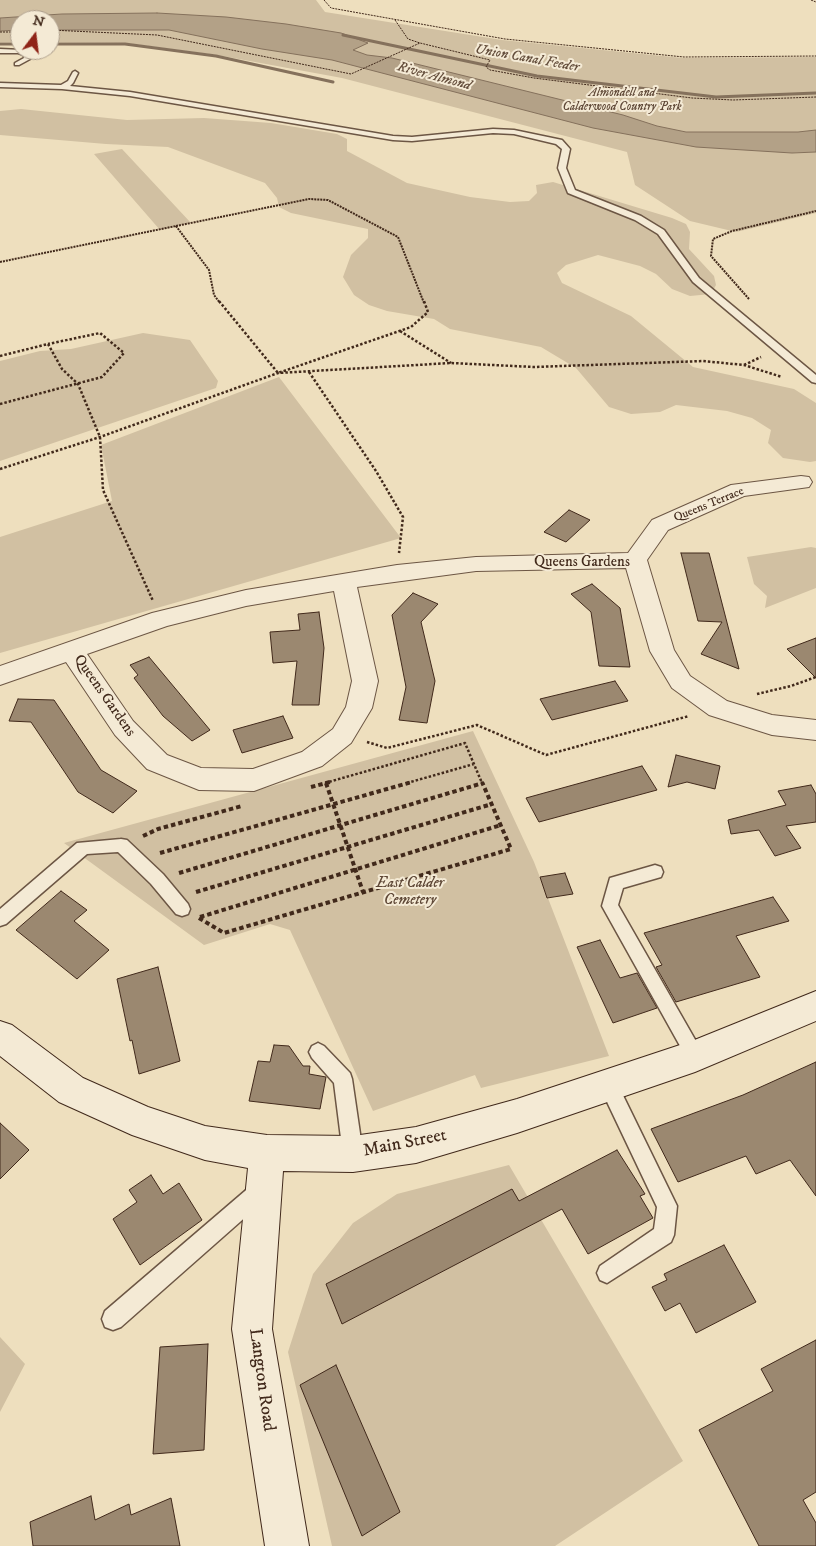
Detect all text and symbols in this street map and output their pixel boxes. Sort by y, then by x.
north arrow [10,10,60,60]
text: N [31,11,47,32]
water label: Union Canal Feeder [474,42,580,76]
water label: River Almond [395,59,473,95]
park label: Almondell and Calderwood Country Park [563,87,681,115]
street label: Queens Terrace [672,484,746,526]
street label: Queens Gardens [534,554,630,572]
street label: Queens Gardens [69,652,139,740]
park label: East Calder Cemetery [376,875,444,910]
street label: Main Street [361,1125,449,1163]
street label: Langton Road [243,1327,279,1433]

